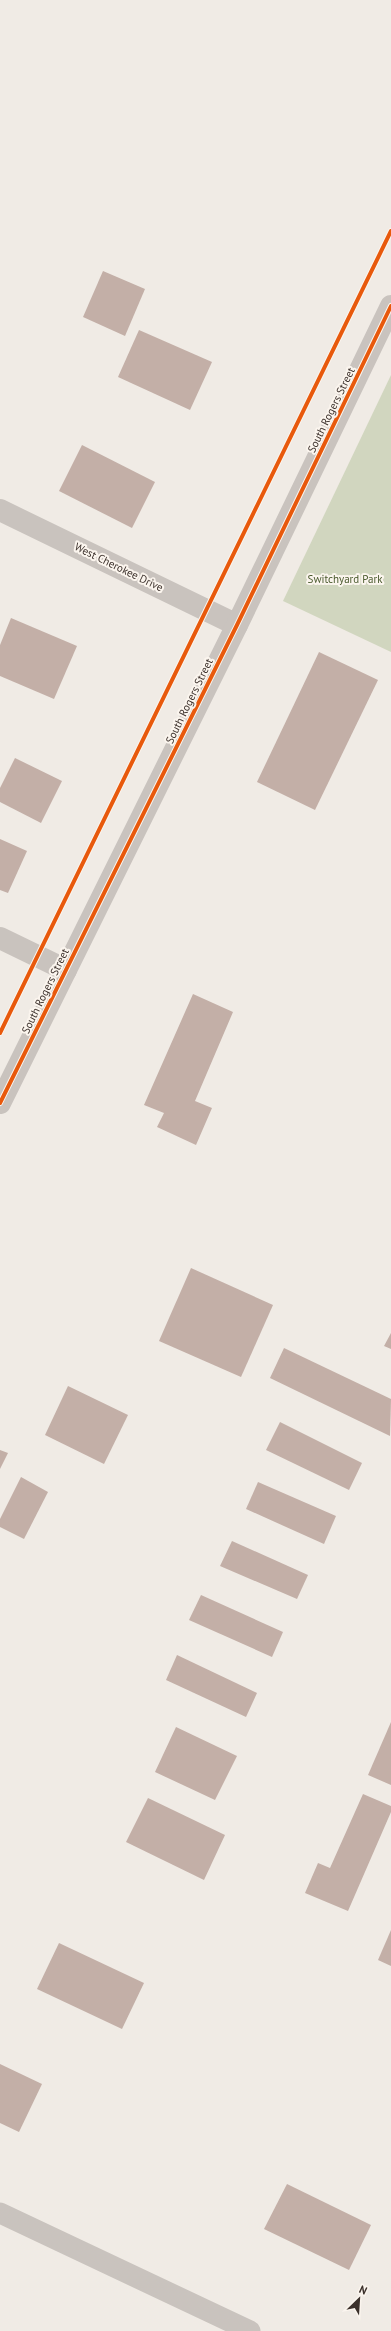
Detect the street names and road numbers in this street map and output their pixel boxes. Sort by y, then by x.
street label: South Rogers Street [304,365,358,455]
street label: West Cherokee Drive [72,539,166,595]
street label: South Rogers Street [162,656,216,746]
street label: South Rogers Street [18,946,72,1036]

